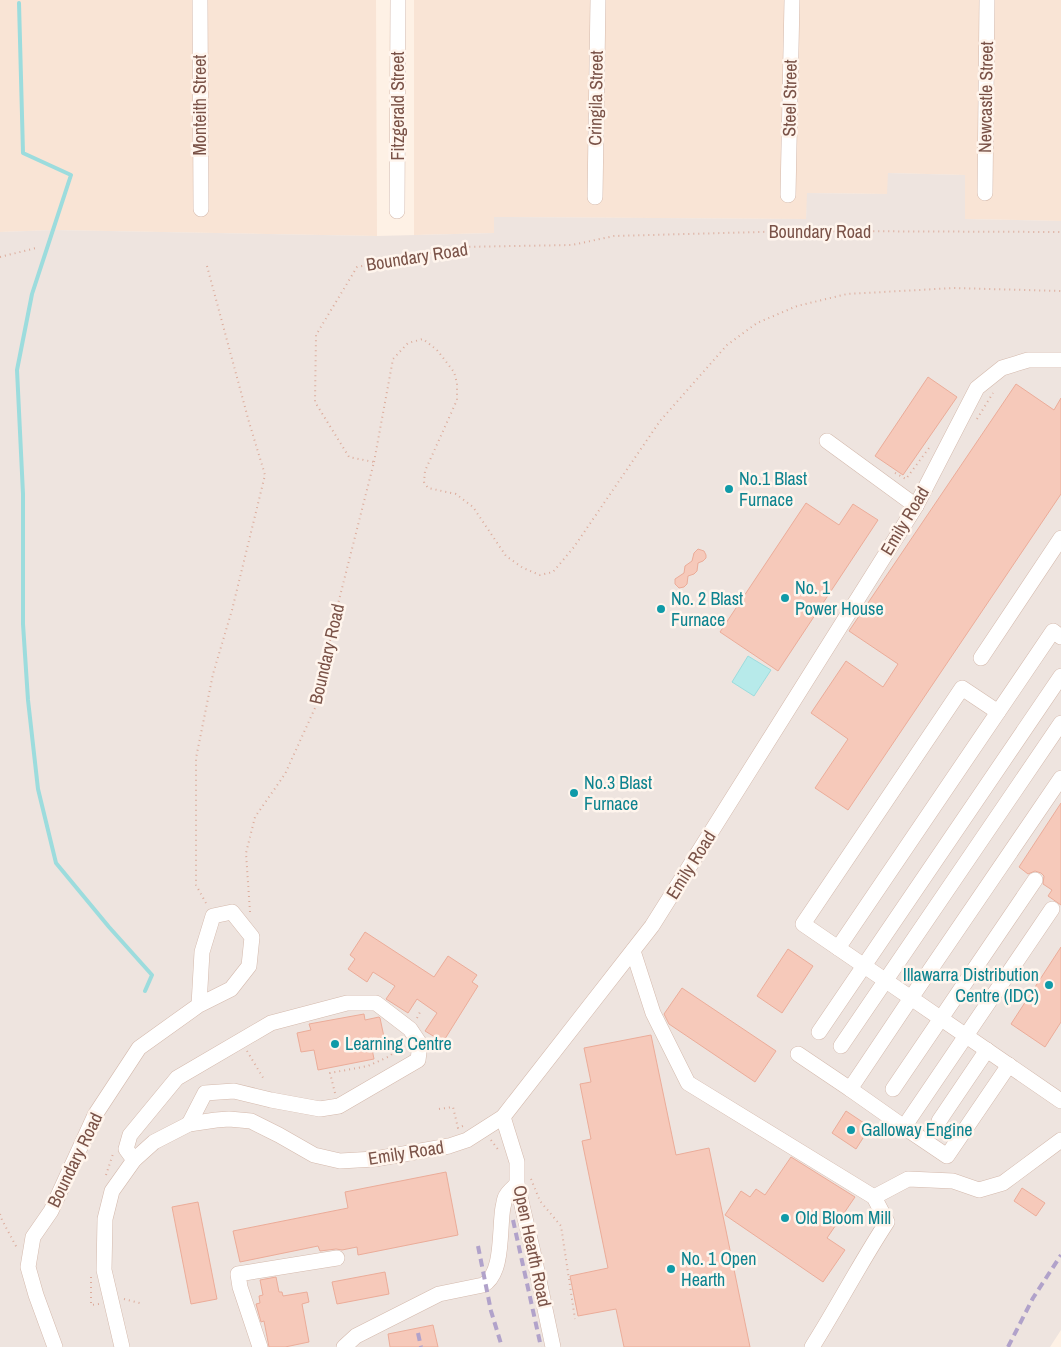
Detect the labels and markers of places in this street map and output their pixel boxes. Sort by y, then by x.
place label: No.1 Blast Furnace [739,466,807,512]
marker: No.1 Blast Furnace [723,483,735,495]
place label: No. 1 Power House [795,575,884,621]
place label: No. 2 Blast Furnace [671,586,743,632]
marker: No. 1 Power House [779,592,791,604]
marker: No. 2 Blast Furnace [655,603,667,615]
place label: No.3 Blast Furnace [584,770,652,816]
marker: No.3 Blast Furnace [568,787,580,799]
place label: Illawarra Distribution Centre (IDC) [903,962,1039,1008]
marker: Illawarra Distribution Centre (IDC) [1043,979,1055,991]
place label: Learning Centre [345,1031,452,1056]
marker: Learning Centre [329,1038,341,1050]
place label: Galloway Engine [861,1117,973,1142]
marker: Galloway Engine [845,1124,857,1136]
place label: Old Bloom Mill [795,1205,891,1230]
marker: Old Bloom Mill [779,1212,791,1224]
place label: No. 1 Open Hearth [681,1246,757,1292]
marker: No. 1 Open Hearth [665,1263,677,1275]

